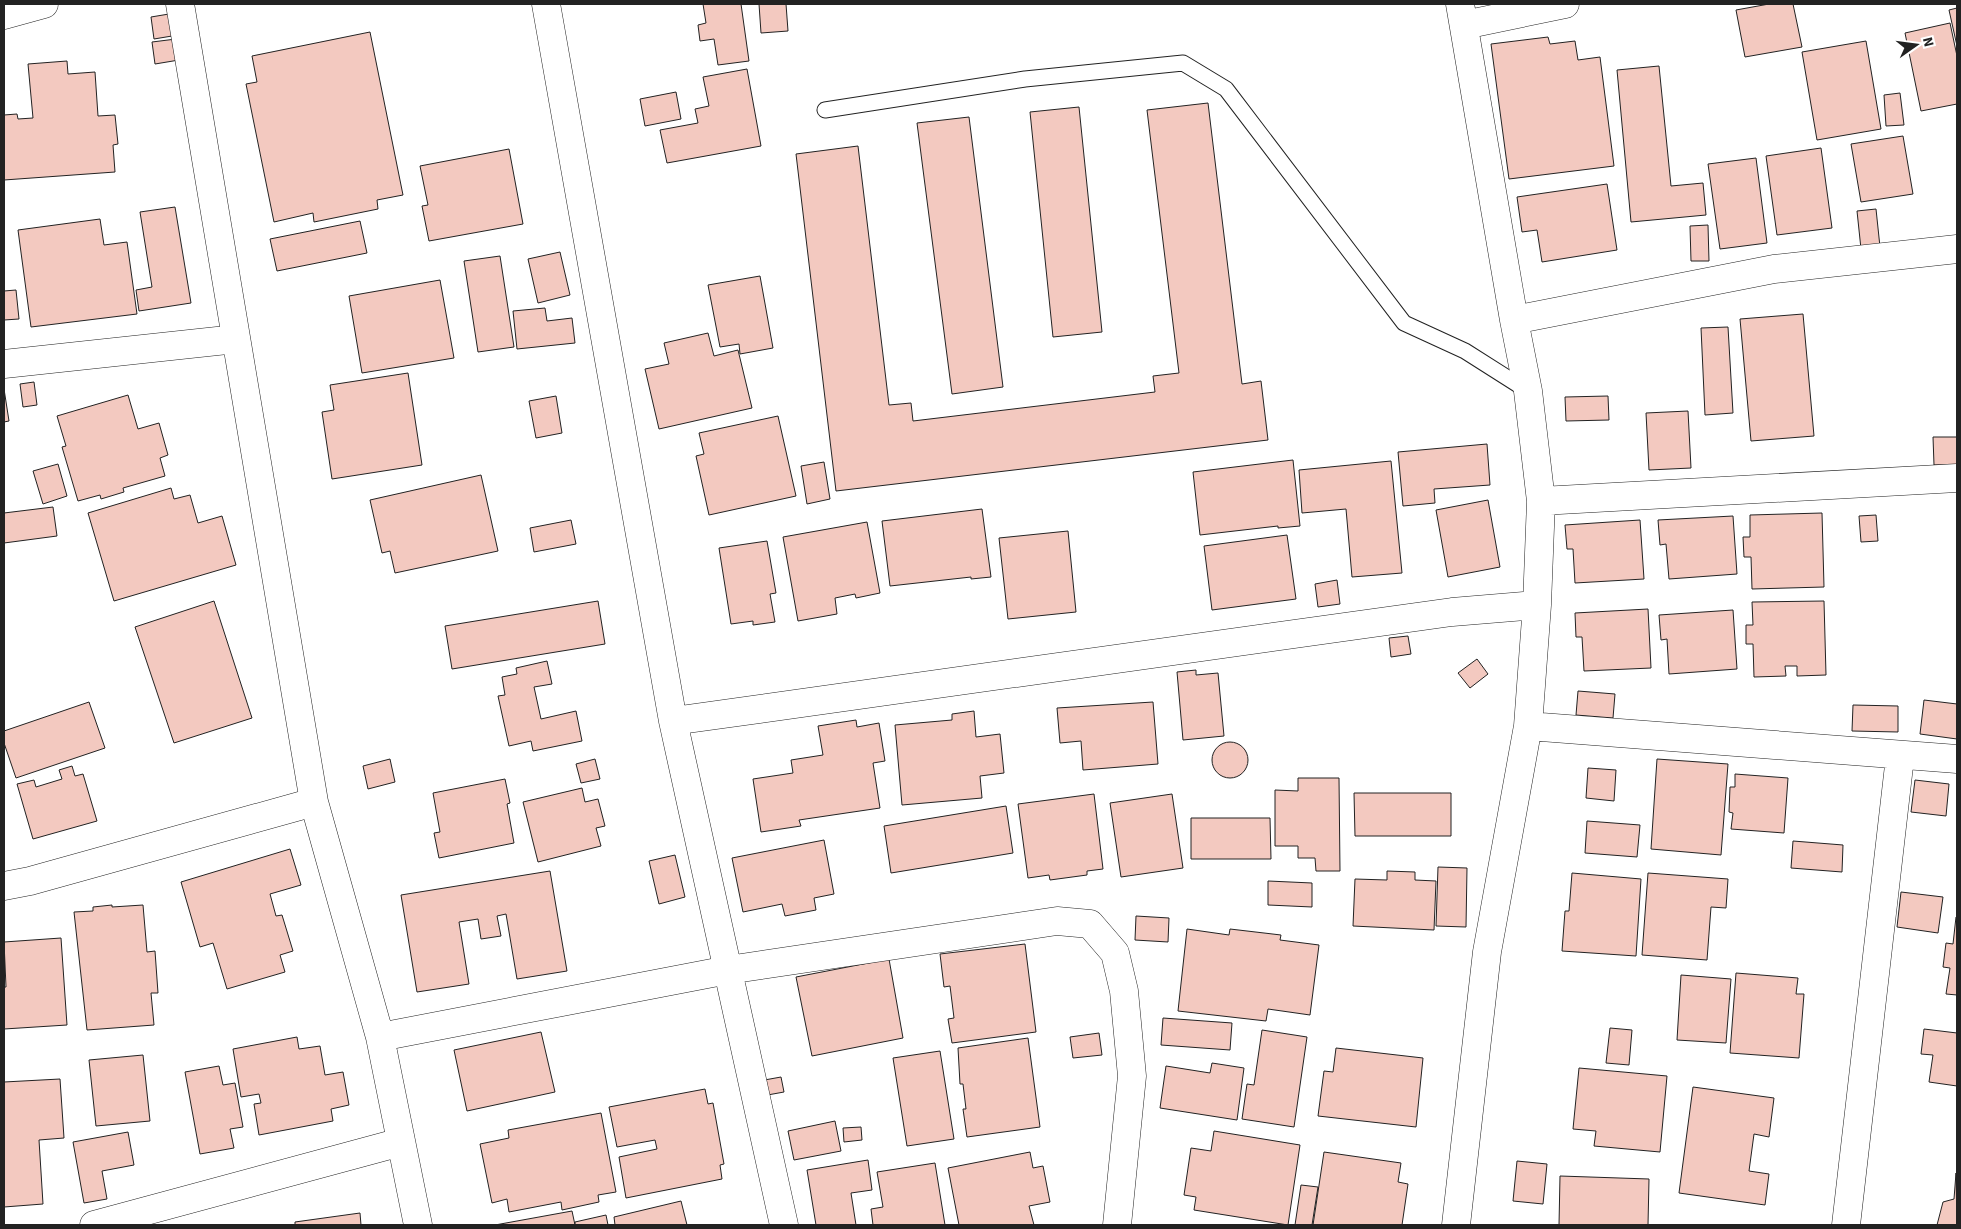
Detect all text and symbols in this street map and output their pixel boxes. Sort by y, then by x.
north arrow [1891,20,1941,70]
text: N [1917,35,1938,49]

